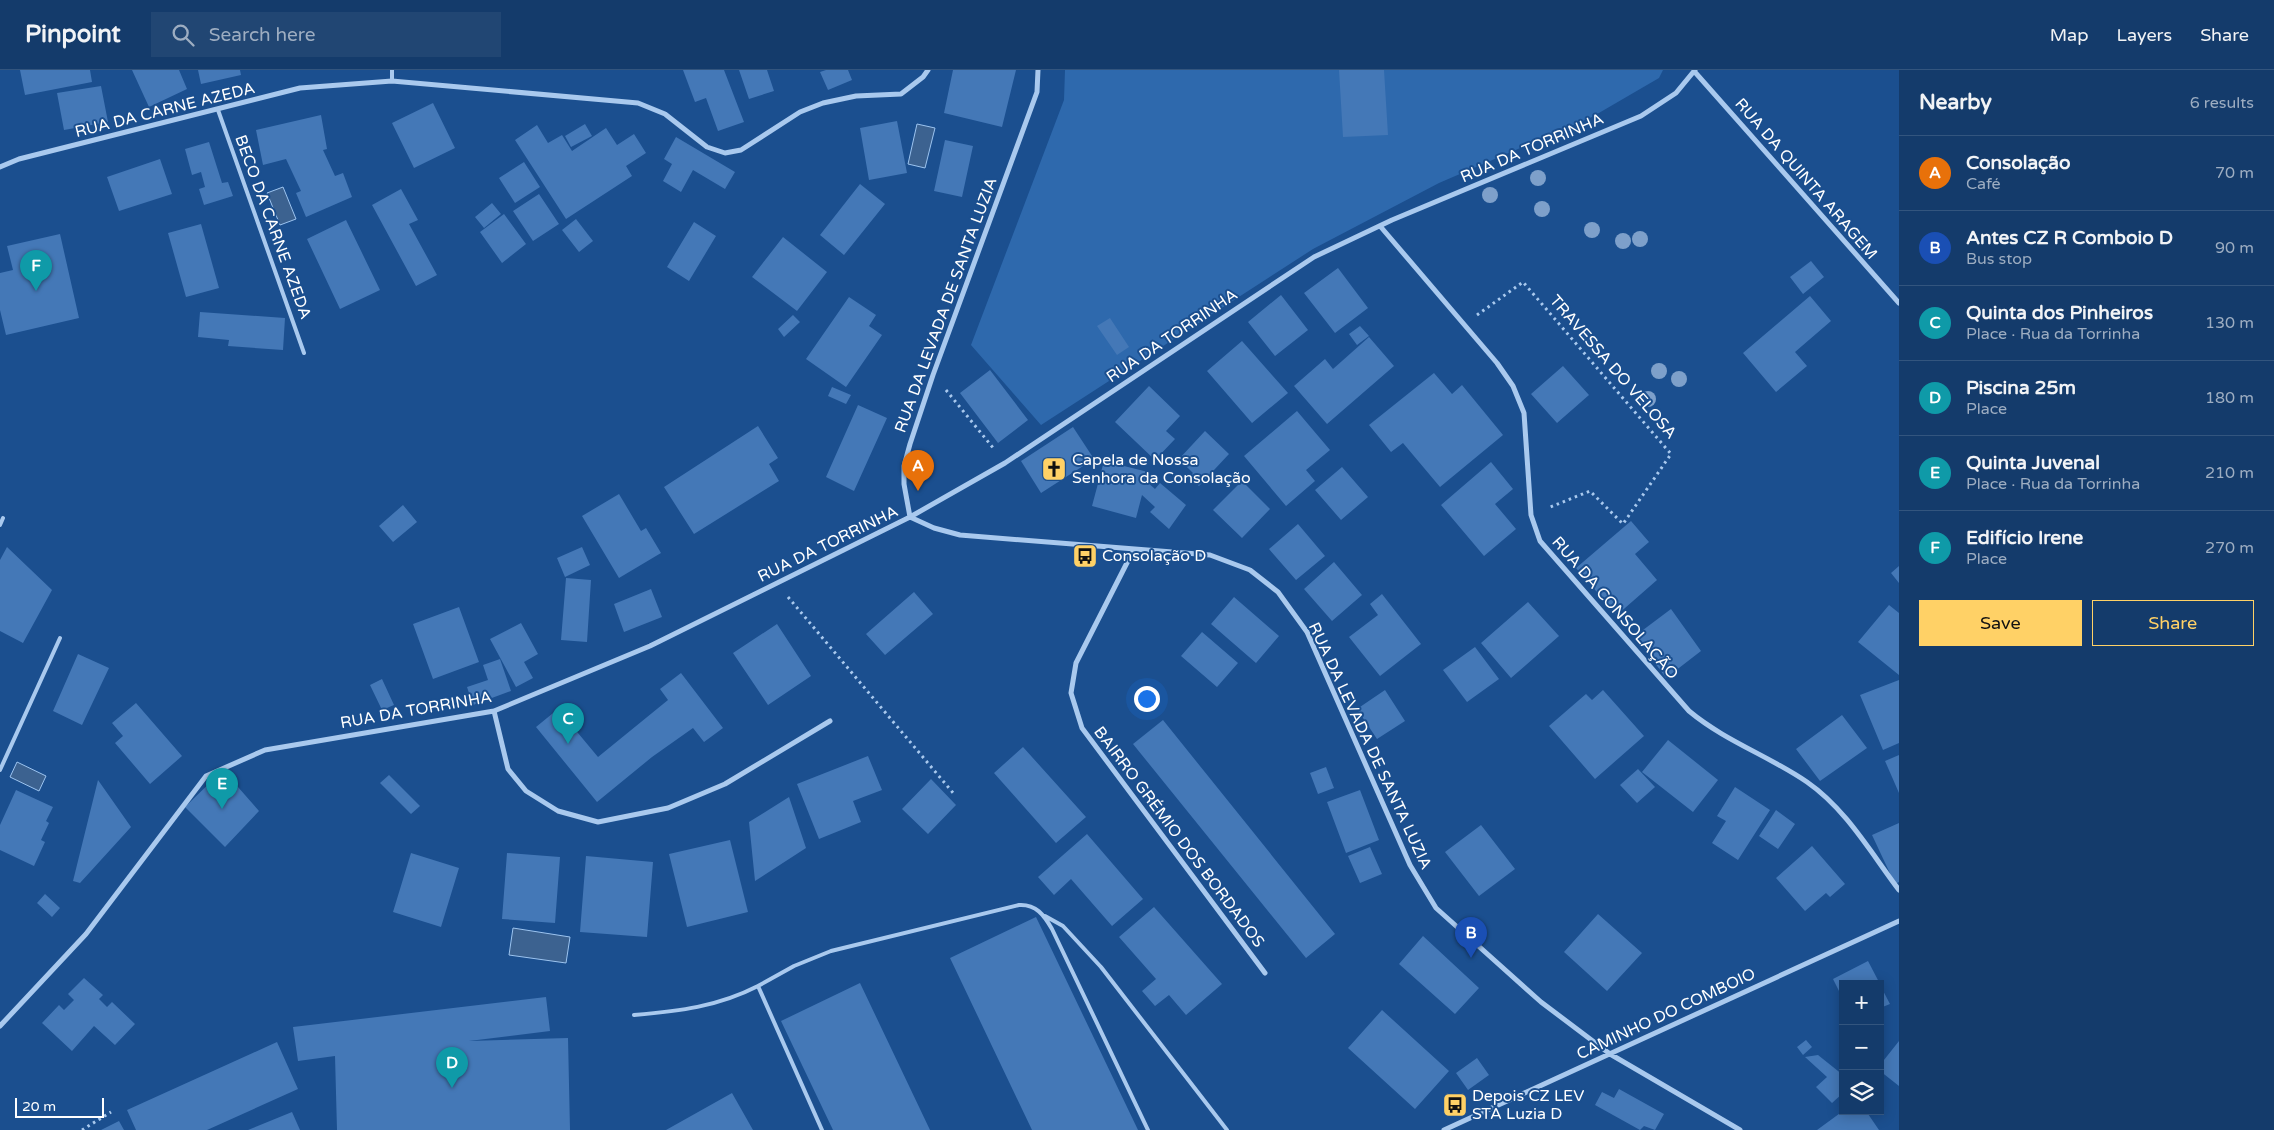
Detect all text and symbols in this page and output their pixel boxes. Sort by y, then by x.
search box [151,12,501,57]
text: Pinpoint [25,20,121,49]
icon: search [169,21,197,49]
text: Search here [209,24,316,46]
text: Map [2050,24,2089,46]
text: Layers [2117,24,2172,46]
text: Share [2200,24,2249,46]
street label: RUA DA CARNE AZEDA [73,78,257,142]
text: Nearby [1919,90,1992,115]
text: 6 results [2190,93,2254,113]
street label: RUA DA QUINTA ARAGEM [1730,94,1882,264]
street label: RUA DA TORRINHA [1457,109,1607,187]
street label: BECO DA CARNE AZEDA [230,132,316,322]
text: Consolação [1966,152,2070,174]
text: A [1929,163,1941,183]
text: 70 m [2215,163,2254,183]
street label: RUA DA LEVADA DE SANTA LUZIA [890,174,1002,435]
text: Café [1966,174,2001,194]
text: Antes CZ R Comboio D [1966,227,2173,249]
text: B [1929,238,1941,258]
text: 90 m [2215,238,2254,258]
text: Bus stop [1966,249,2032,269]
pin: F [20,250,52,291]
street label: RUA DA TORRINHA [1103,285,1241,387]
street label: TRAVESSA DO VELOSA [1545,291,1681,443]
text: Quinta dos Pinheiros [1966,302,2153,324]
text: C [1929,313,1941,333]
text: 130 m [2205,313,2254,333]
text: Place · Rua da Torrinha [1966,324,2140,344]
text: Piscina 25m [1966,377,2076,399]
text: D [1929,388,1941,408]
text: 180 m [2205,388,2254,408]
text: Place [1966,399,2007,419]
pin: A [902,450,934,491]
place label: Capela de Nossa Senhora da Consolação [1072,450,1251,488]
text: Quinta Juvenal [1966,452,2100,474]
church icon: Capela de Nossa Senhora da Consolação [1041,456,1067,482]
text: E [1930,463,1940,483]
text: 210 m [2205,463,2254,483]
text: Place · Rua da Torrinha [1966,474,2140,494]
street label: RUA DA TORRINHA [755,501,902,587]
text: Edifício Irene [1966,527,2083,549]
street label: RUA DA CONSOLAÇÃO [1547,532,1683,684]
text: F [1930,538,1940,558]
text: 270 m [2205,538,2254,558]
bus stop icon: Consolação D [1072,543,1098,569]
place label: Consolação D [1102,546,1206,566]
text: Place [1966,549,2007,569]
button: Save [1919,600,2082,646]
button: Share [2092,600,2254,646]
street label: RUA DA LEVADA DE SANTA LUZIA [1304,619,1436,873]
your location [1134,686,1160,712]
street label: RUA DA TORRINHA [339,687,493,733]
pin: C [552,703,584,744]
street label: BAIRRO GRÉMIO DOS BORDADOS [1089,723,1269,952]
pin: E [206,768,238,809]
pin: B [1455,917,1487,958]
street label: CAMINHO DO COMBOIO [1573,964,1759,1064]
map controls [1839,980,1884,1115]
button: + [1839,980,1884,1025]
button: − [1839,1025,1884,1070]
pin: D [436,1047,468,1088]
button: layers [1839,1070,1884,1115]
place label: Depois CZ LEV STA Luzia D [1472,1086,1584,1124]
bus stop icon: Depois CZ LEV STA Luzia D [1442,1092,1468,1118]
scale bar [15,1095,104,1118]
text: 20 m [22,1098,56,1115]

